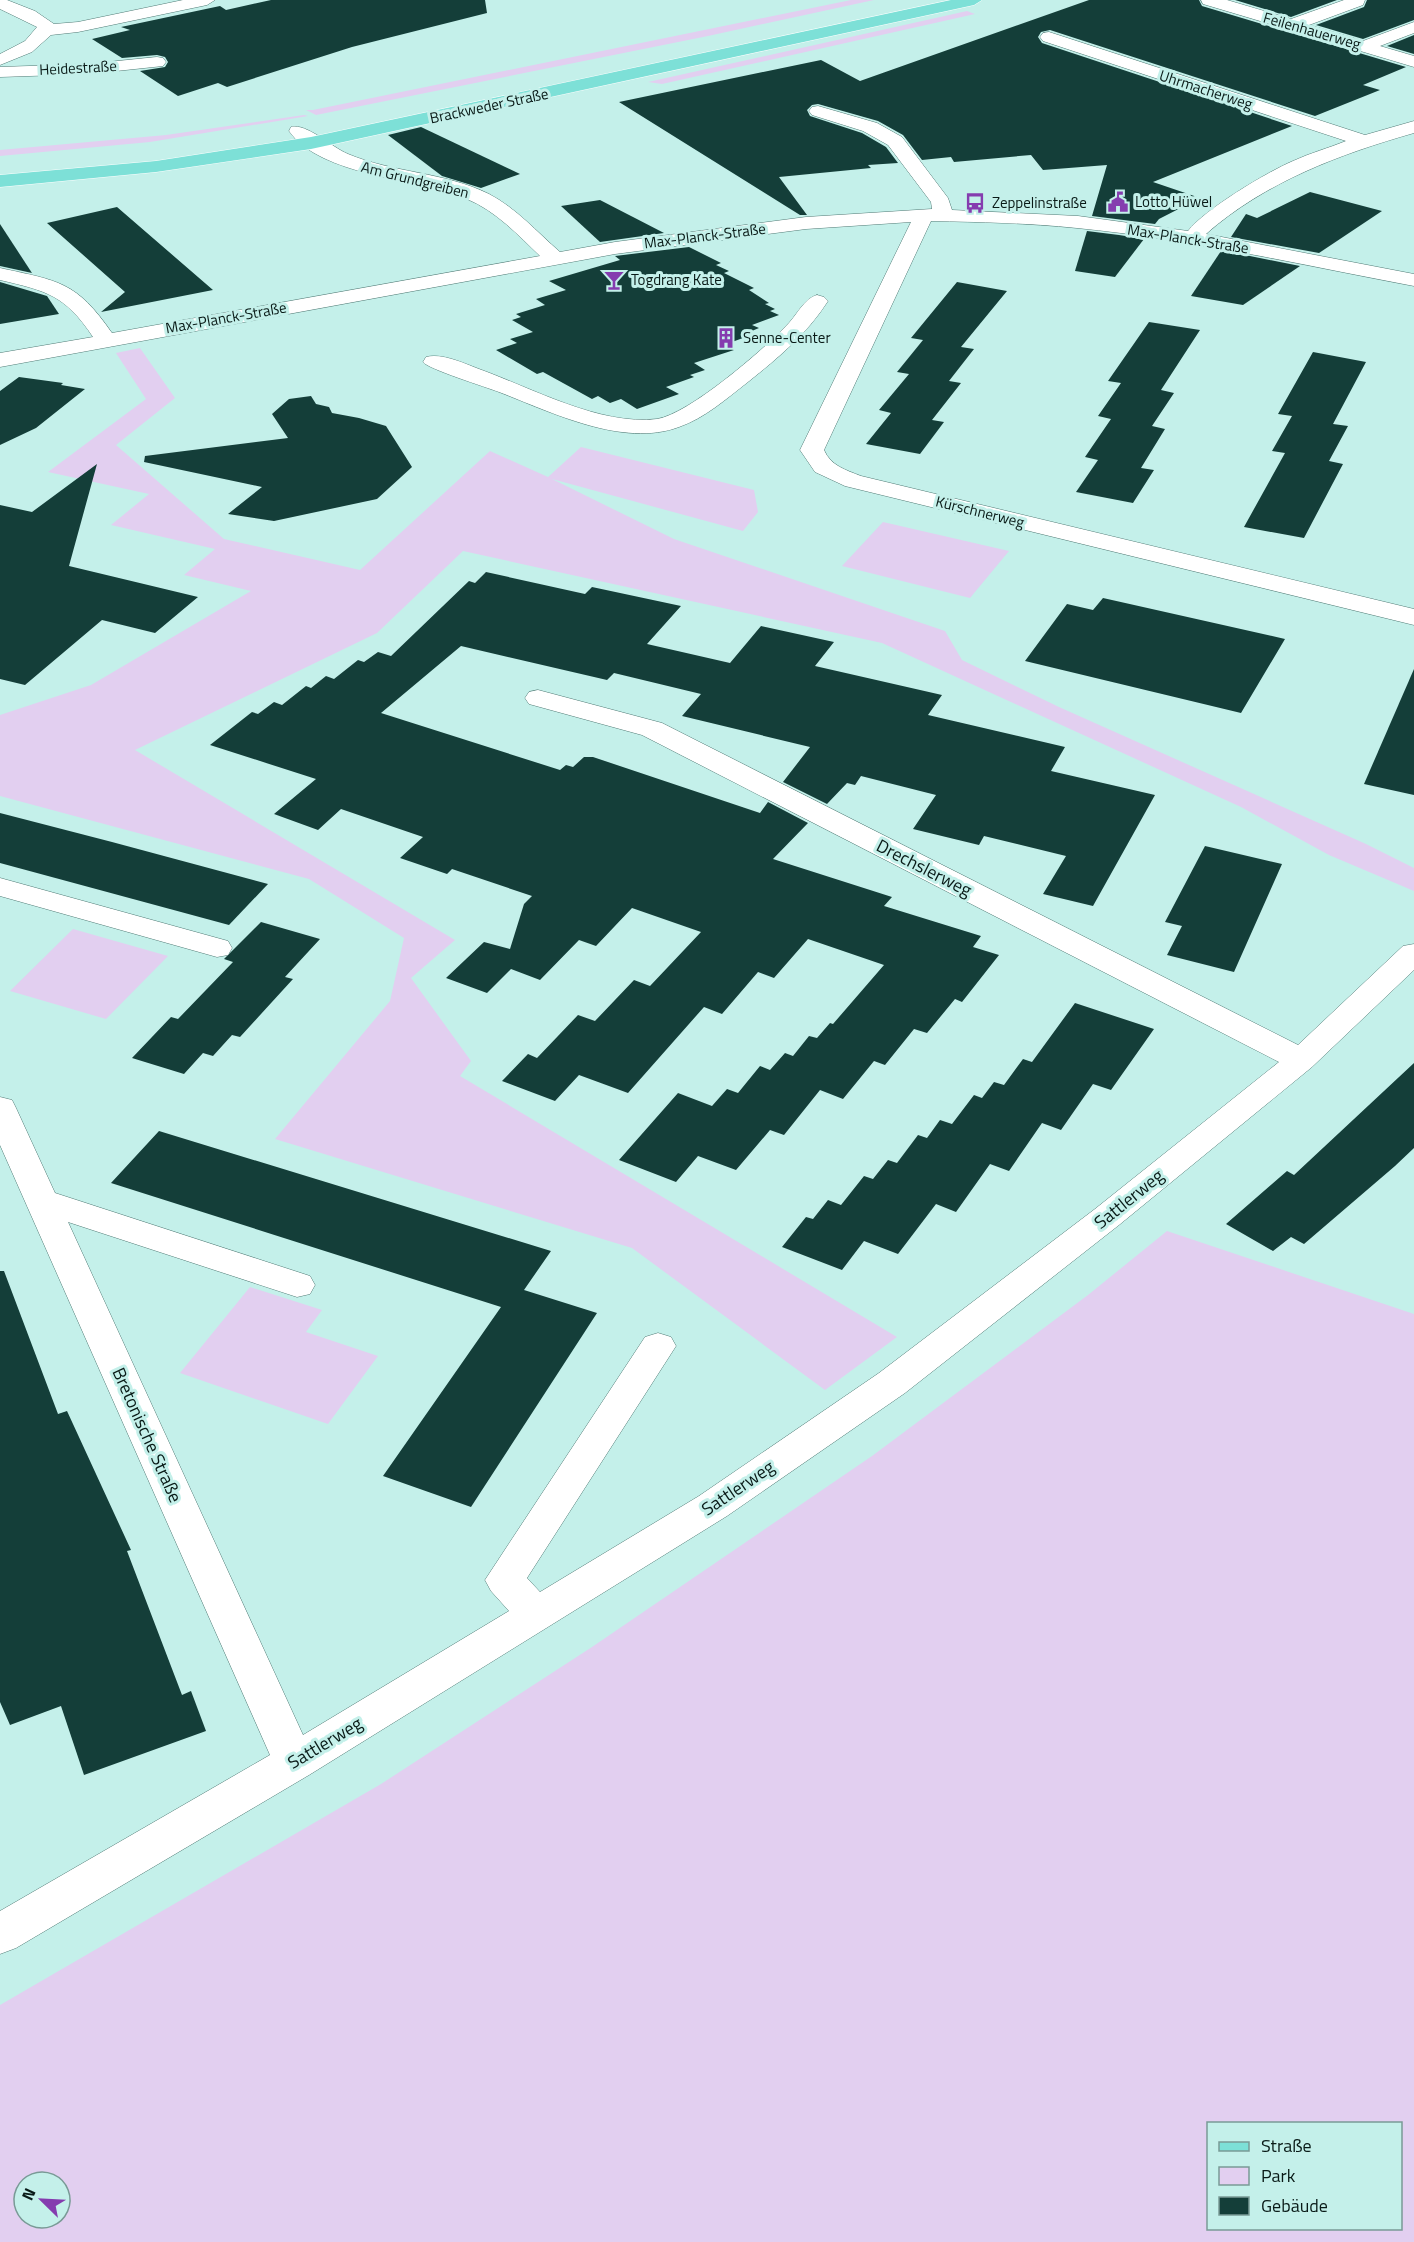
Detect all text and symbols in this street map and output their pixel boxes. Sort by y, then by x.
street label: Feilenhauerweg [1261,6,1364,56]
street label: Heidestraße [39,54,117,81]
street label: Uhrmacherweg [1156,64,1256,116]
street label: Brackweder Straße [427,82,550,129]
street label: Am Grundgreiben [359,155,471,204]
public building icon: Lotto Hüwel [1106,190,1130,214]
place label: Lotto Hüwel [1135,190,1212,213]
bus stop icon: Zeppelinstraße [963,191,987,215]
place label: Zeppelinstraße [992,191,1087,214]
street label: Max-Planck-Straße [643,217,767,254]
street label: Max-Planck-Straße [1126,218,1250,259]
bar icon: Togdrang Kate [602,268,626,292]
place label: Togdrang Kate [631,268,722,291]
street label: Max-Planck-Straße [164,296,288,339]
building icon: Senne-Center [714,326,738,350]
place label: Senne-Center [743,326,831,349]
street label: Kürschnerweg [933,489,1027,534]
street label: Drechslerweg [872,832,977,903]
street label: Sattlerweg [1088,1162,1169,1235]
street label: Bretonische Straße [106,1363,189,1507]
street label: Sattlerweg [696,1453,780,1522]
street label: Sattlerweg [282,1710,367,1775]
legend [1207,2122,1402,2230]
text: Straße [1261,2132,1312,2159]
text: Park [1261,2162,1296,2189]
north arrow [12,2170,72,2230]
text: N [15,2184,42,2204]
text: Gebäude [1261,2192,1328,2219]

